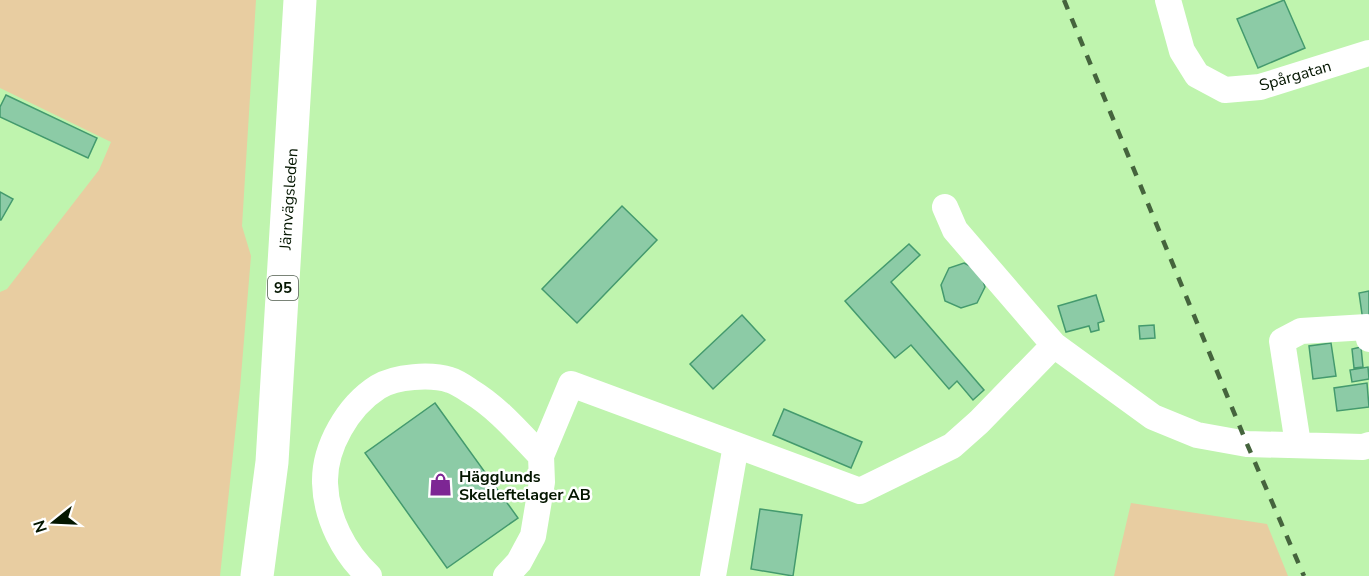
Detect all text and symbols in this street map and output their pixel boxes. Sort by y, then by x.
street label: Spårgatan [1257,55,1334,97]
street label: Järnvägsleden [274,147,304,252]
road number: 95 [268,276,298,300]
place label: Hägglunds Skelleftelager AB [459,466,591,506]
shop icon: Hägglunds Skelleftelager AB [428,472,454,498]
north arrow [24,492,84,552]
text: N [28,517,53,535]

